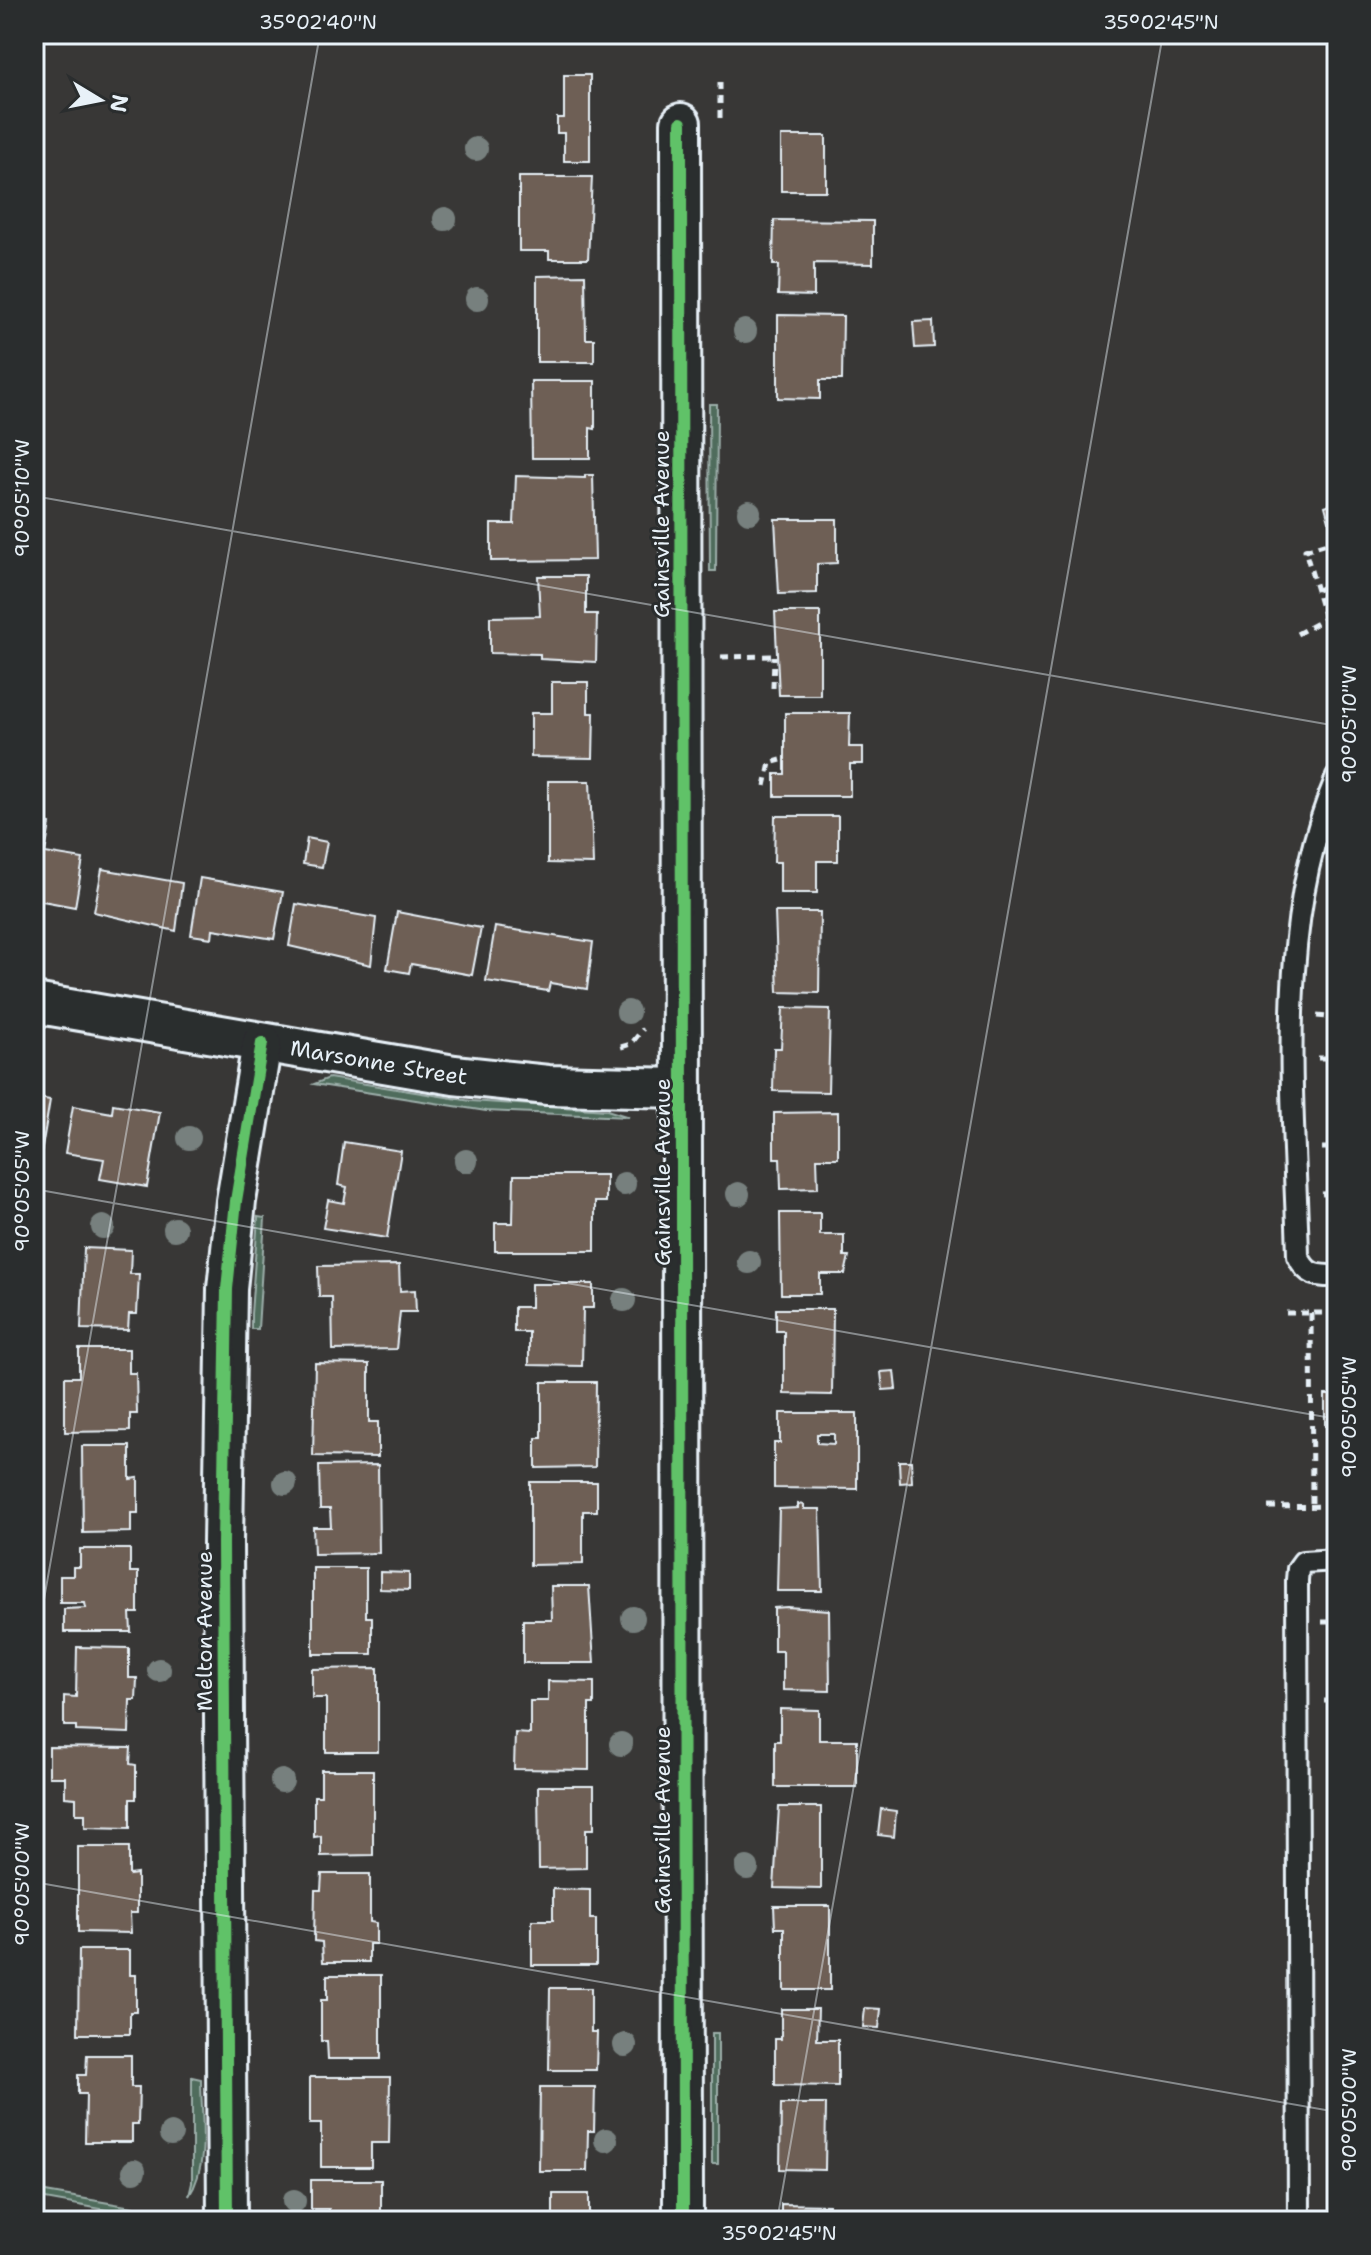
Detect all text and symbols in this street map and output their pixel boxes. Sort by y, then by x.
text: 35°02'40"N [259,9,377,35]
text: 35°02'45"N [1103,9,1219,35]
north arrow [60,60,140,140]
text: N [103,92,135,114]
street label: Gainsville Avenue [647,430,676,618]
text: 90°05'10"W [9,439,35,557]
text: 90°05'10"W [1336,665,1362,783]
street label: Marsonne Street [288,1033,469,1091]
street label: Gainsville Avenue [648,1078,677,1266]
text: 90°05'05"W [9,1130,35,1252]
text: 90°05'05"W [1336,1356,1362,1478]
street label: Melton Avenue [190,1551,219,1711]
street label: Gainsville Avenue [648,1726,677,1914]
text: 90°05'00"W [9,1822,35,1946]
text: 90°05'00"W [1336,2048,1362,2172]
text: 35°02'45"N [721,2220,837,2246]

